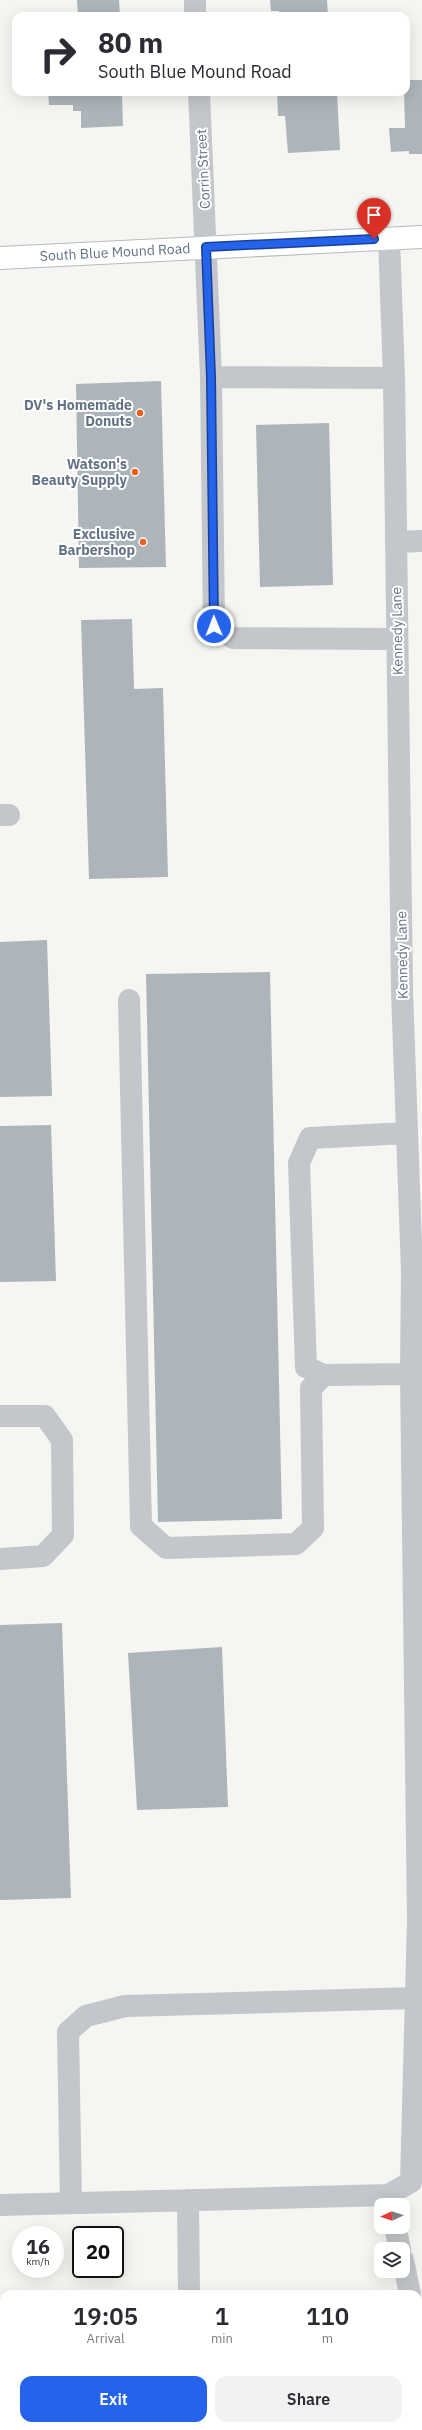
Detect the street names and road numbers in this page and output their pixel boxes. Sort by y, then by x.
street label: Corrin Street [192,129,214,209]
street label: South Blue Mound Road [39,239,191,265]
street label: Kennedy Lane [387,586,407,675]
street label: Kennedy Lane [392,910,412,999]

